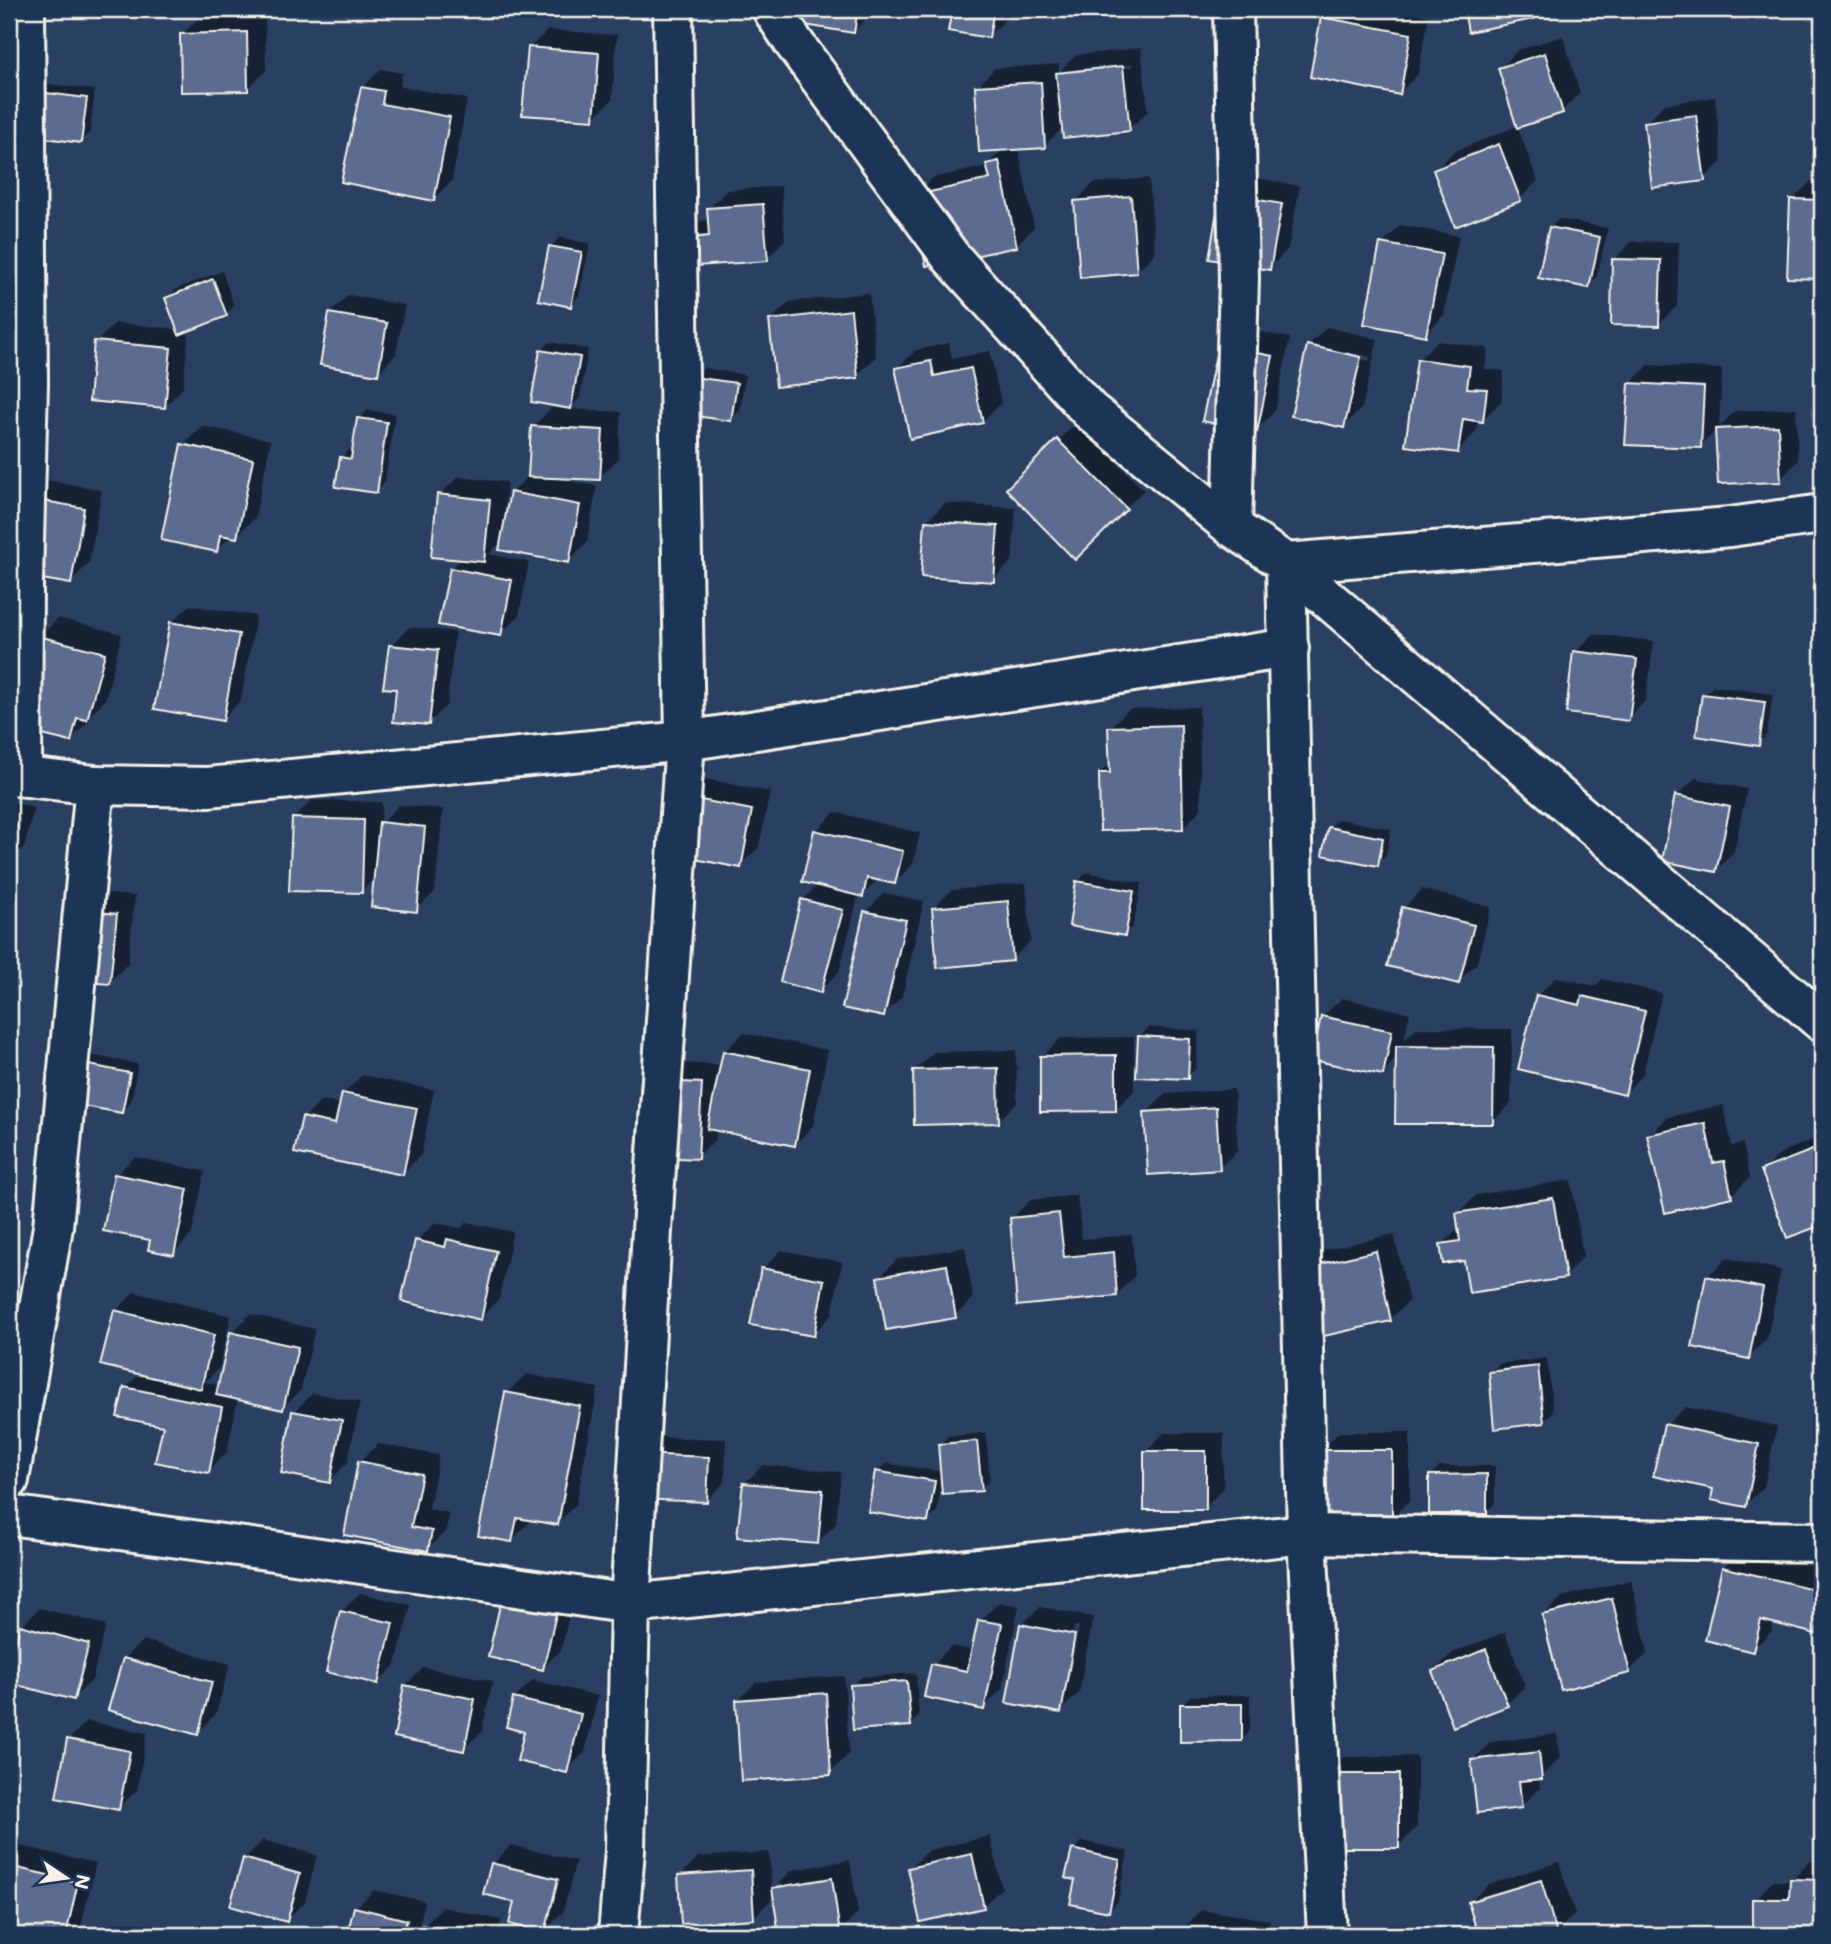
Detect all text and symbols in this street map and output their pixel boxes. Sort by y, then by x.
north arrow [32,1842,102,1912]
text: N [69,1872,97,1892]

